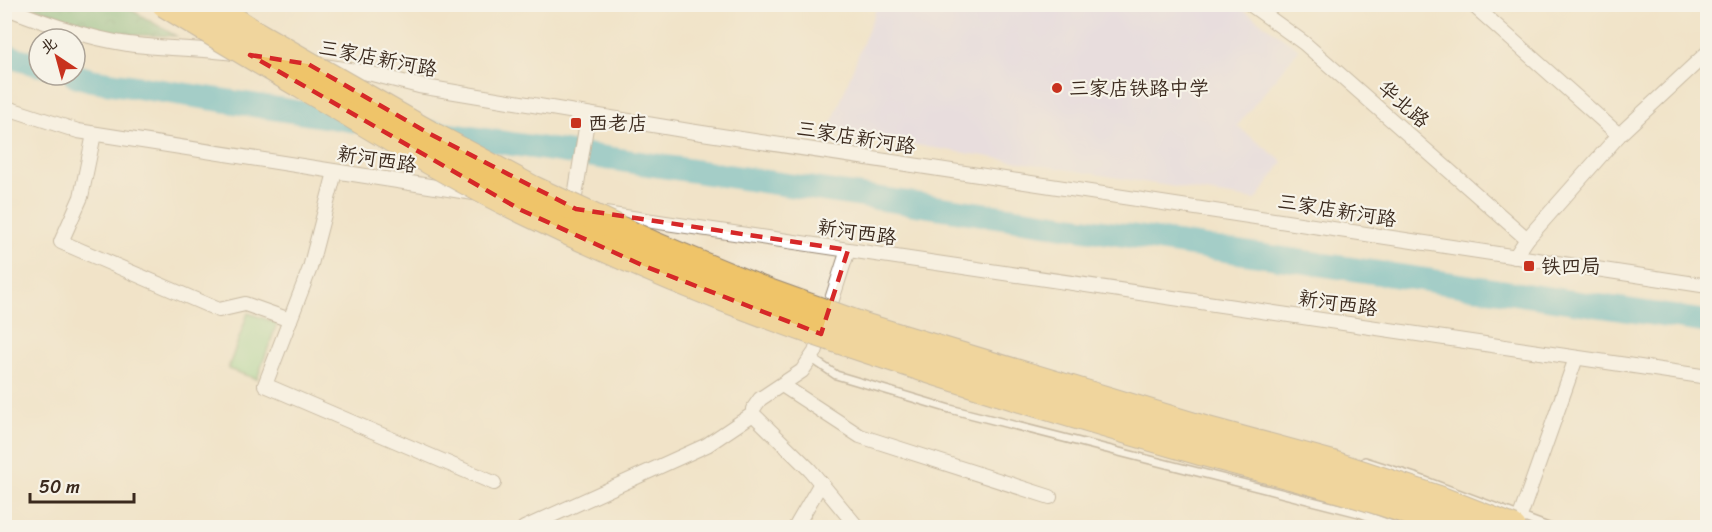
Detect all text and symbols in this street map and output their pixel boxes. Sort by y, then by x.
north arrow [27,27,87,87]
text: 北 [33,29,63,62]
street label: 三家店新河路 [316,30,441,87]
place label: 三家店铁路中学 [1069,71,1209,106]
street label: 华北路 [1370,71,1439,138]
marker: 三家店铁路中学 [1050,81,1064,95]
place label: 西老店 [588,106,648,141]
street label: 三家店新河路 [794,111,919,164]
marker: 西老店 [569,116,583,130]
street label: 新河西路 [335,136,420,183]
street label: 三家店新河路 [1275,184,1400,237]
street label: 新河西路 [815,210,900,256]
place label: 铁四局 [1541,249,1601,284]
marker: 铁四局 [1522,259,1536,273]
street label: 新河西路 [1296,281,1381,327]
scale bar [30,466,134,504]
text: 50 m [39,471,80,503]

